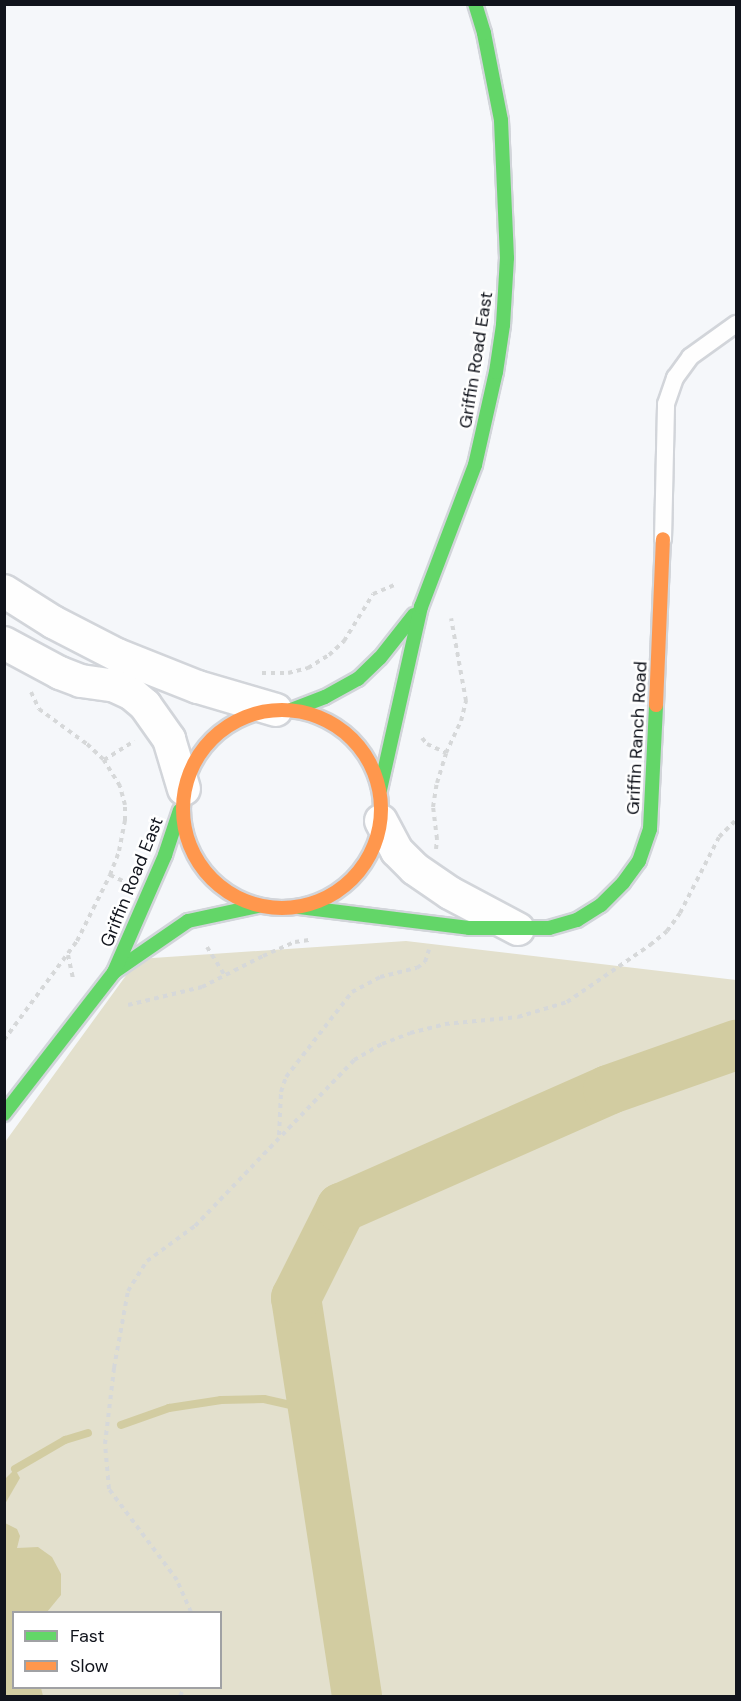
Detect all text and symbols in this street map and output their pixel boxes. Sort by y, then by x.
street label: Griffin Road East [455,290,497,430]
street label: Griffin Ranch Road [622,661,652,815]
street label: Griffin Road East [96,814,168,950]
legend [12,1611,222,1689]
text: Fast [70,1624,105,1648]
text: Slow [70,1654,109,1678]

